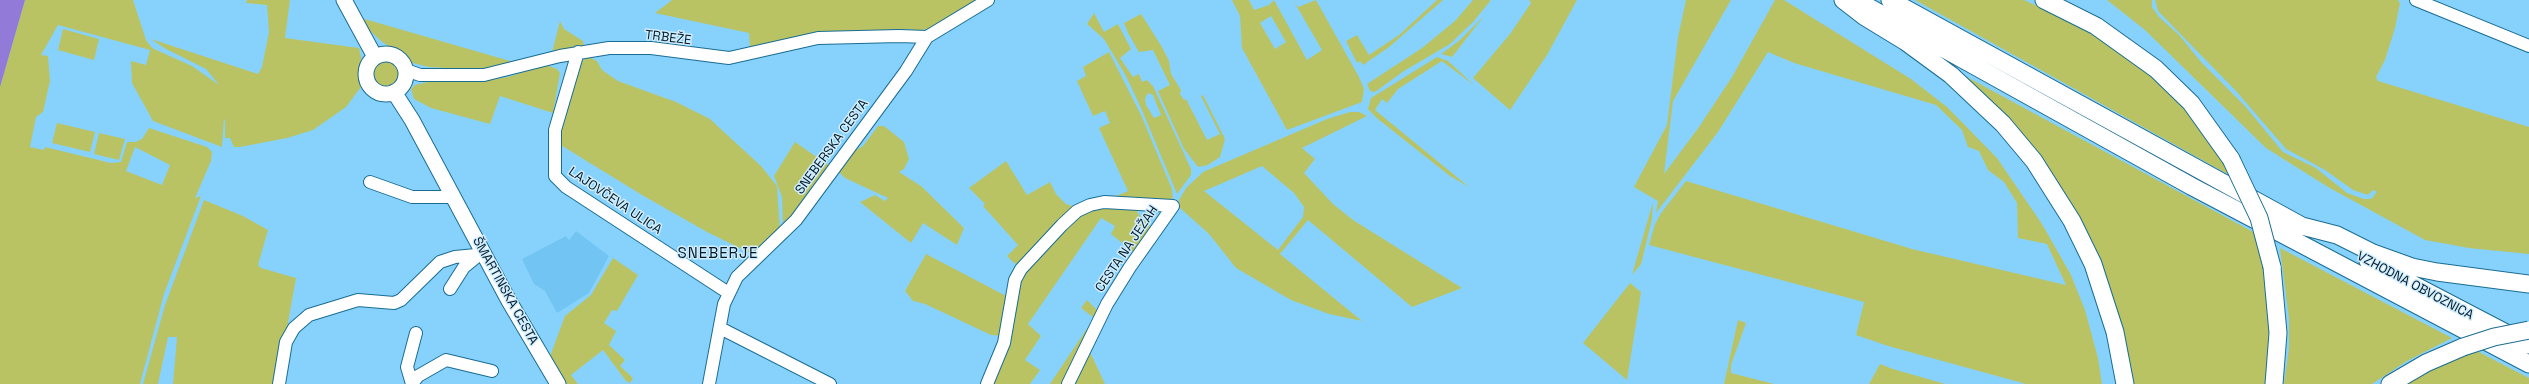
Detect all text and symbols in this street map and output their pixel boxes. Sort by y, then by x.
street label: TRBEŽE [644,27,692,49]
street label: SNEBERSKA CESTA [792,96,872,198]
street label: LAJOVČEVA ULICA [565,164,665,238]
street label: CESTA NA JEŽAH [1092,203,1162,295]
street label: ŠMARTINSKA CESTA [469,235,541,347]
district label: SNEBERJE [678,245,758,263]
street label: VZHODNA OBVOZNICA [2354,249,2476,323]

